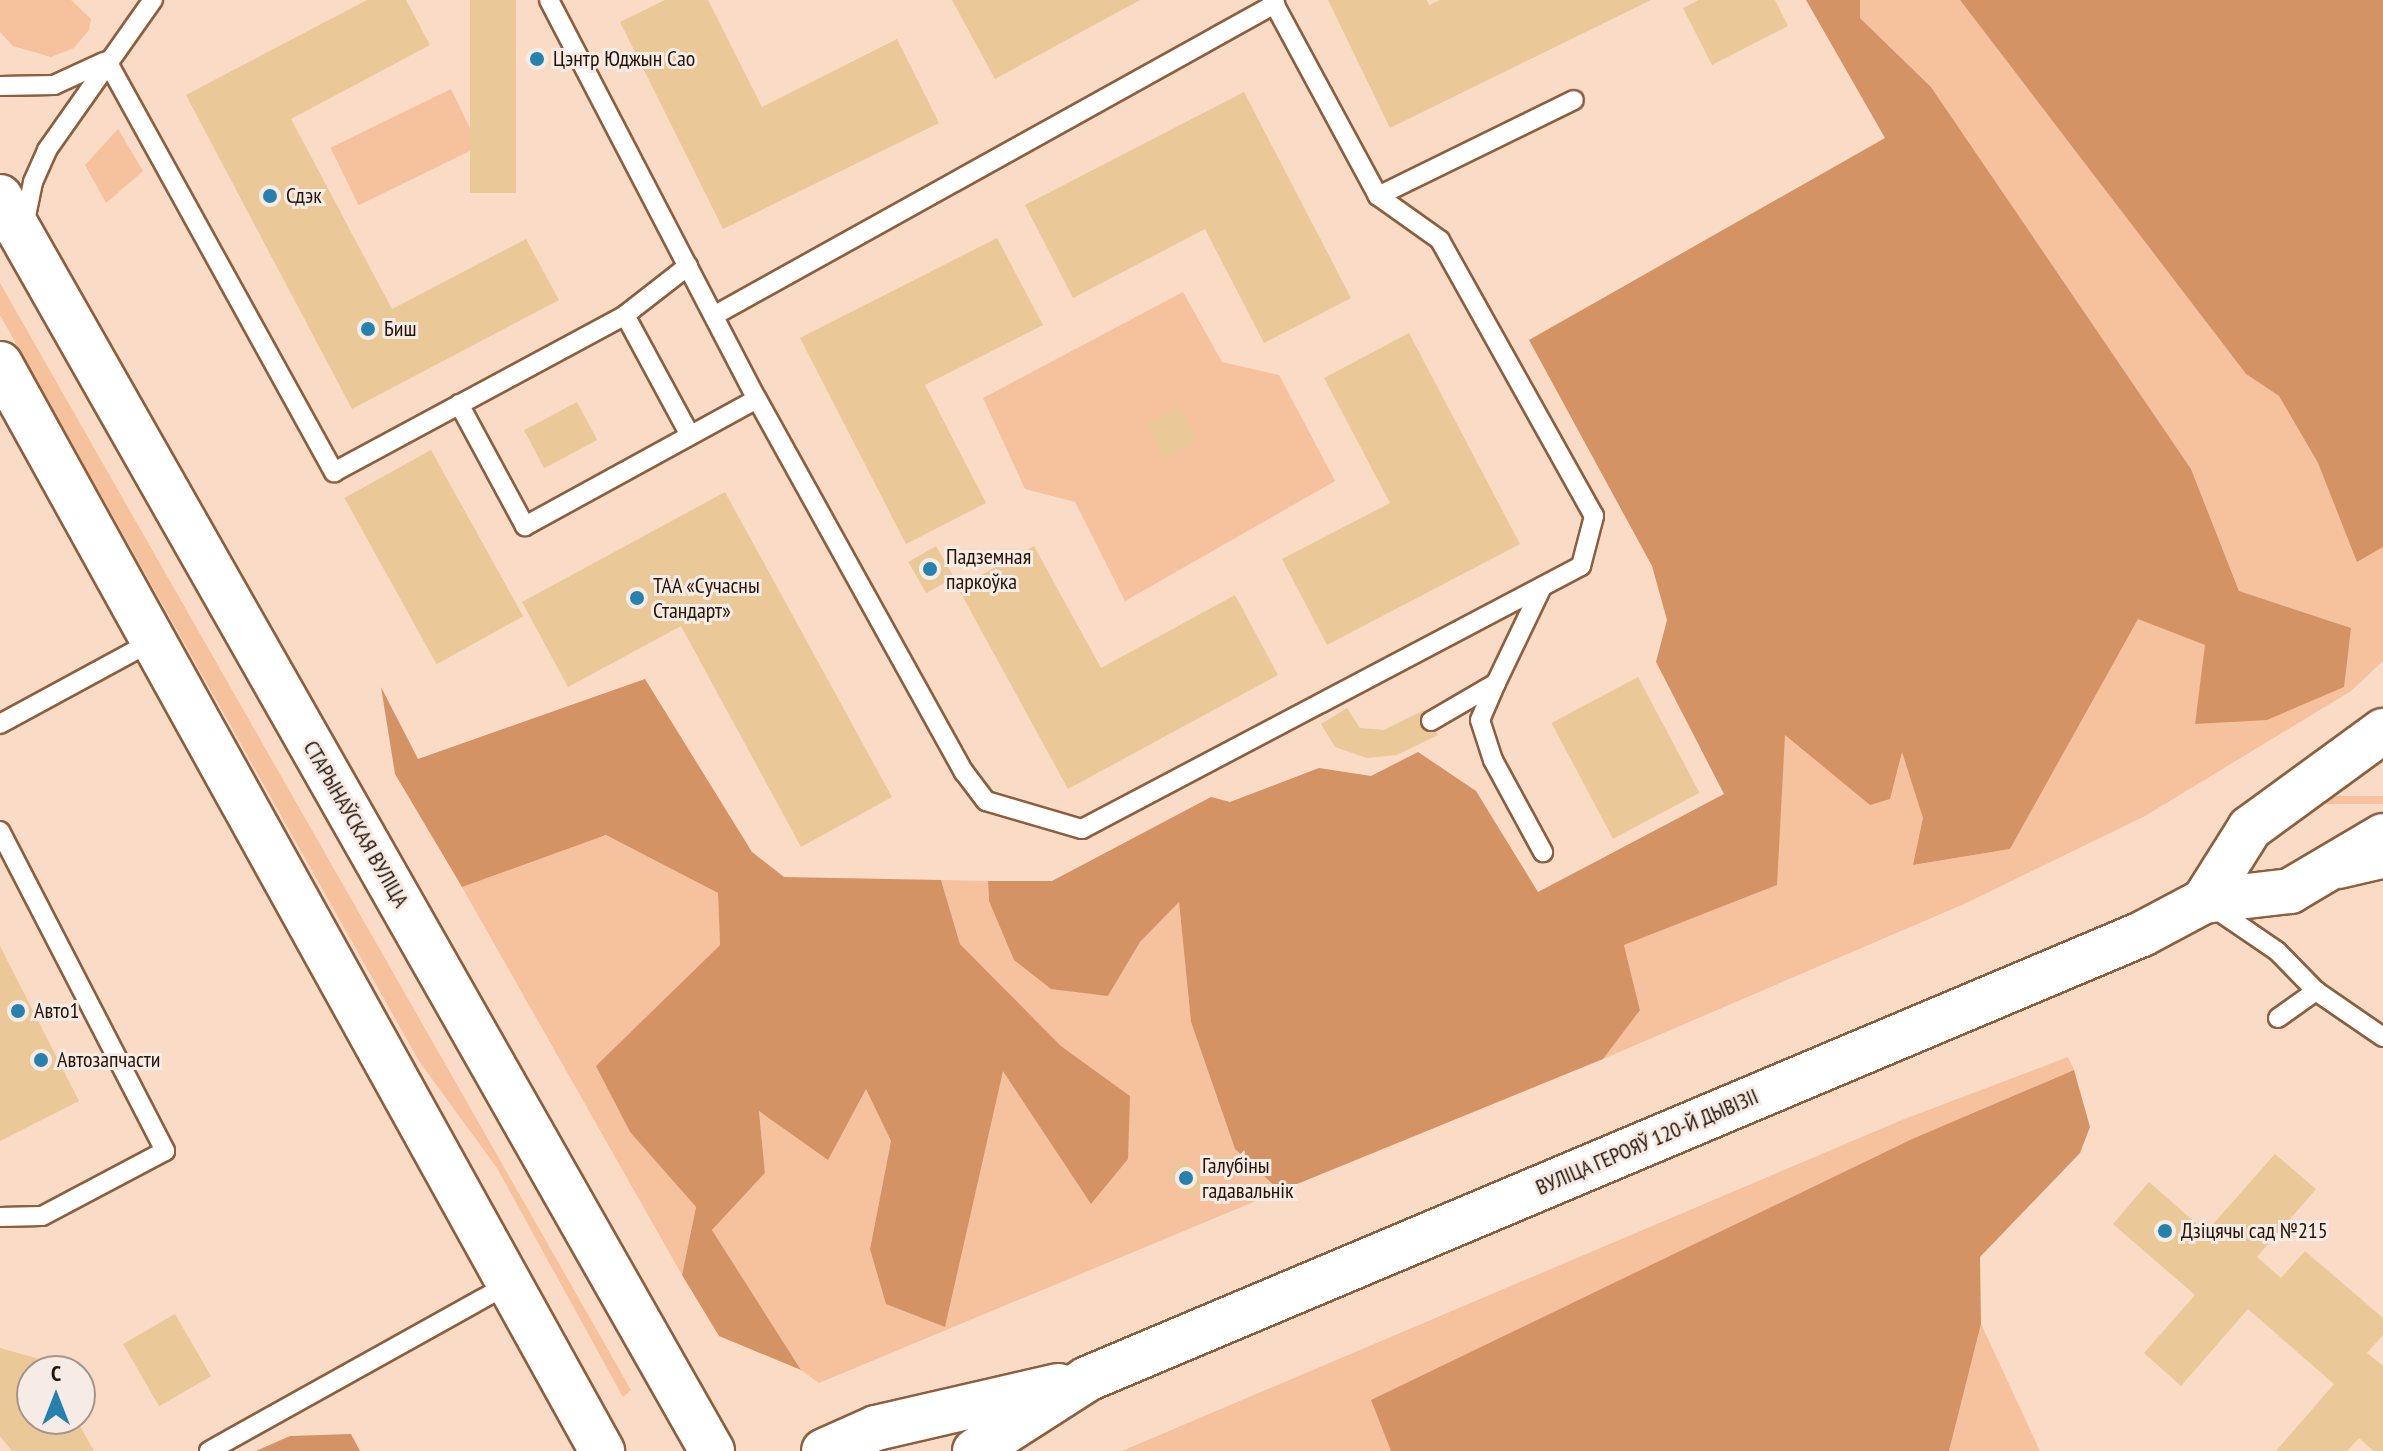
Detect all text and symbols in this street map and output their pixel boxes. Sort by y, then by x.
place label: Цэнтр Юджын Сао [553,46,695,72]
marker: Цэнтр Юджын Сао [528,50,546,68]
place label: Сдэк [286,183,322,209]
marker: Сдэк [261,187,279,205]
place label: Биш [384,316,417,342]
marker: Биш [359,320,377,338]
place label: Падземная паркоўка [946,543,1031,594]
marker: Падземная паркоўка [921,560,939,578]
place label: ТАА «Сучасны Стандарт» [653,572,760,624]
marker: ТАА «Сучасны Стандарт» [628,589,646,607]
street label: СТАРЫНАЎСКАЯ ВУЛІЦА [298,736,414,912]
place label: Авто1 [34,998,79,1024]
marker: Авто1 [9,1002,27,1020]
place label: Автозапчасти [57,1047,160,1073]
marker: Автозапчасти [32,1051,50,1069]
street label: ВУЛІЦА ГЕРОЯЎ 120-Й ДЫВІЗІІ [1531,1083,1763,1201]
place label: Галубіны гадавальнік [1202,1152,1294,1204]
marker: Галубіны гадавальнік [1177,1169,1195,1187]
place label: Дзіцячы сад №215 [2181,1218,2328,1244]
marker: Дзіцячы сад №215 [2156,1222,2174,1240]
north arrow [16,1355,96,1435]
text: С [51,1359,61,1387]

